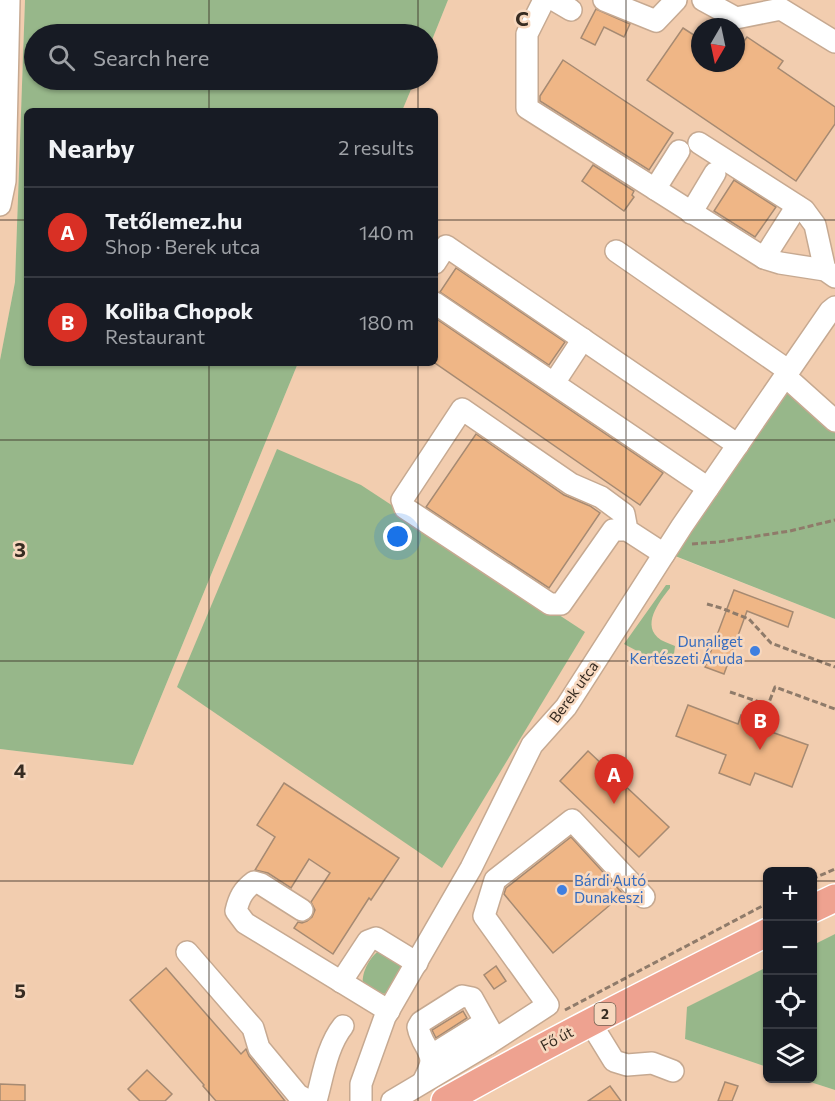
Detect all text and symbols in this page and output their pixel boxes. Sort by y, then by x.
text: C [515,6,529,30]
north arrow [691,18,745,72]
search box [24,24,438,90]
icon: search [45,41,78,74]
text: Search here [93,44,209,71]
text: Nearby [48,132,135,163]
text: 2 results [338,135,414,159]
text: Tetőlemez.hu [105,207,242,234]
text: A [60,220,75,244]
text: 140 m [359,220,414,244]
text: Shop · Berek utca [105,234,260,258]
text: Koliba Chopok [105,297,253,324]
text: B [61,310,74,334]
text: 180 m [359,310,414,334]
text: Restaurant [105,324,205,348]
your location [383,522,412,551]
text: 3 [14,537,26,561]
place label: Dunaliget Kertészeti Áruda [629,632,743,667]
marker: Dunaliget Kertészeti Áruda [748,644,762,658]
street label: Berek utca [545,657,602,726]
pin: B [740,700,780,750]
pin: A [594,754,634,804]
text: 4 [14,758,26,782]
map controls [763,867,817,1083]
button: + [763,867,817,921]
place label: Bárdi Autó Dunakeszi [574,871,646,906]
marker: Bárdi Autó Dunakeszi [555,883,569,897]
button: − [763,921,817,975]
button: locate [763,975,817,1029]
text: 5 [14,978,26,1002]
road number: 2 [594,1003,616,1025]
street label: Fő út [537,1022,576,1054]
button: layers [763,1029,817,1083]

